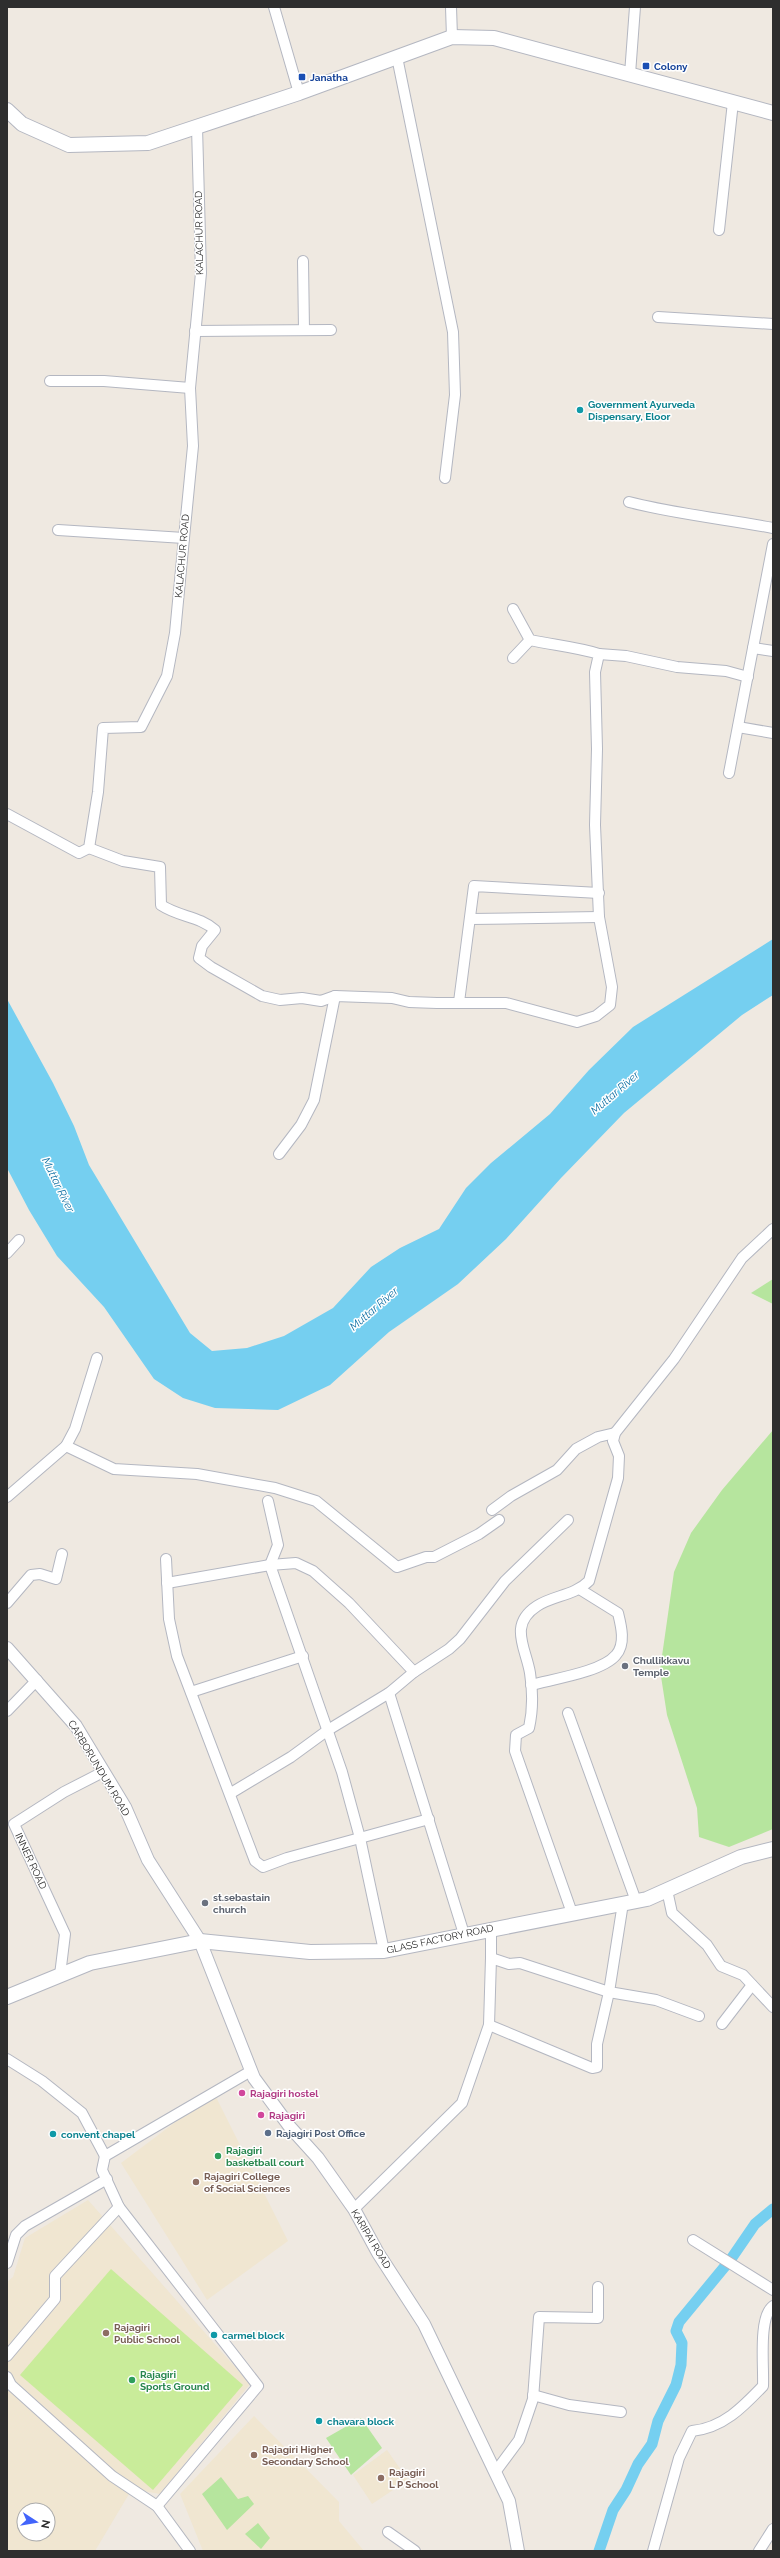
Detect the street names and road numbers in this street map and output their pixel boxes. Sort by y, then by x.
street label: KALACHUR ROAD [193,191,205,275]
street label: KALACHUR ROAD [173,514,191,598]
street label: CARBORUNDUM ROAD [66,1718,132,1818]
street label: INNER ROAD [13,1831,49,1891]
street label: GLASS FACTORY ROAD [386,1922,494,1956]
street label: KARIPAI ROAD [349,2207,393,2271]

